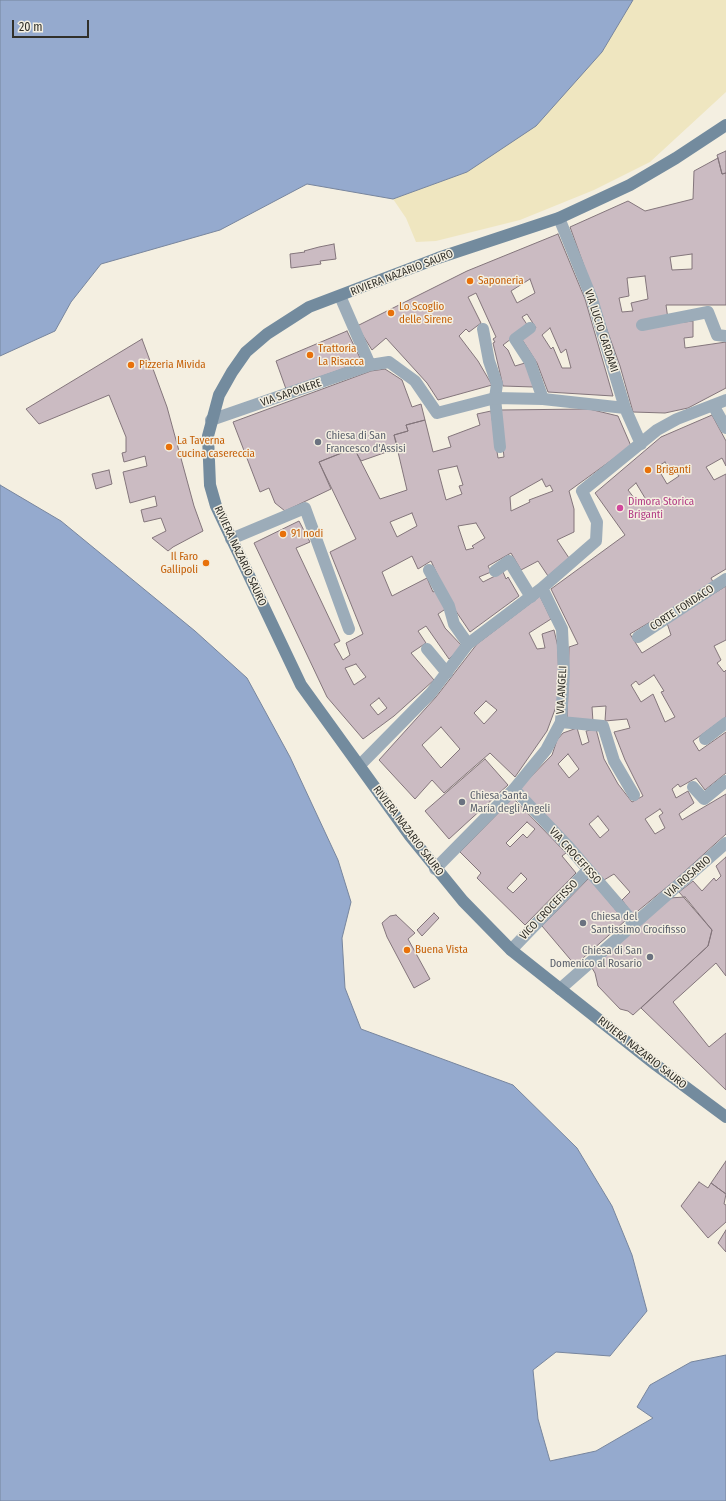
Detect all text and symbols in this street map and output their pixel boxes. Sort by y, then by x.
scale bar [14,12,91,38]
text: 20 m [19,20,43,34]
street label: RIVIERA NAZARIO SAURO [349,247,455,299]
place label: Saponeria [478,274,524,288]
marker: Saponeria [465,276,475,286]
street label: VIA LUCIO CARDAMI [581,288,621,374]
place label: Lo Scoglio delle Sirene [399,300,453,326]
marker: Lo Scoglio delle Sirene [386,308,396,318]
place label: Trattoria La Risacca [318,342,364,368]
marker: Trattoria La Risacca [305,350,315,360]
place label: Pizzeria Mivida [139,358,206,372]
marker: Pizzeria Mivida [126,360,136,370]
street label: VIA SAPONERE [259,376,323,410]
place label: Chiesa di San Francesco d'Assisi [326,429,406,455]
place label: La Taverna cucina casereccia [177,434,255,460]
marker: Chiesa di San Francesco d'Assisi [313,437,323,447]
marker: La Taverna cucina casereccia [164,442,174,452]
place label: Briganti [656,463,691,477]
marker: Briganti [643,465,653,475]
place label: Dimora Storica Briganti [628,495,694,521]
marker: Dimora Storica Briganti [615,503,625,513]
street label: RIVIERA NAZARIO SAURO [211,504,269,608]
place label: 91 nodi [291,527,323,541]
marker: 91 nodi [278,529,288,539]
place label: Il Faro Gallipoli [161,550,198,576]
marker: Il Faro Gallipoli [201,558,211,568]
street label: CORTE FONDACO [648,582,716,634]
street label: VIA ANGELI [554,665,570,715]
street label: RIVIERA NAZARIO SAURO [370,783,446,879]
place label: Chiesa Santa Maria degli Angeli [470,789,550,815]
marker: Chiesa Santa Maria degli Angeli [457,797,467,807]
street label: VIA CROCEFISSO [546,825,604,887]
street label: VIA ROSARIO [662,853,714,901]
street label: VICO CROCEFISSO [517,877,581,943]
place label: Chiesa del Santissimo Crocifisso [591,910,686,936]
marker: Chiesa del Santissimo Crocifisso [578,918,588,928]
place label: Buena Vista [415,943,468,957]
place label: Chiesa di San Domenico al Rosario [550,944,642,970]
marker: Buena Vista [402,945,412,955]
marker: Chiesa di San Domenico al Rosario [645,952,655,962]
street label: RIVIERA NAZARIO SAURO [595,1014,689,1092]

